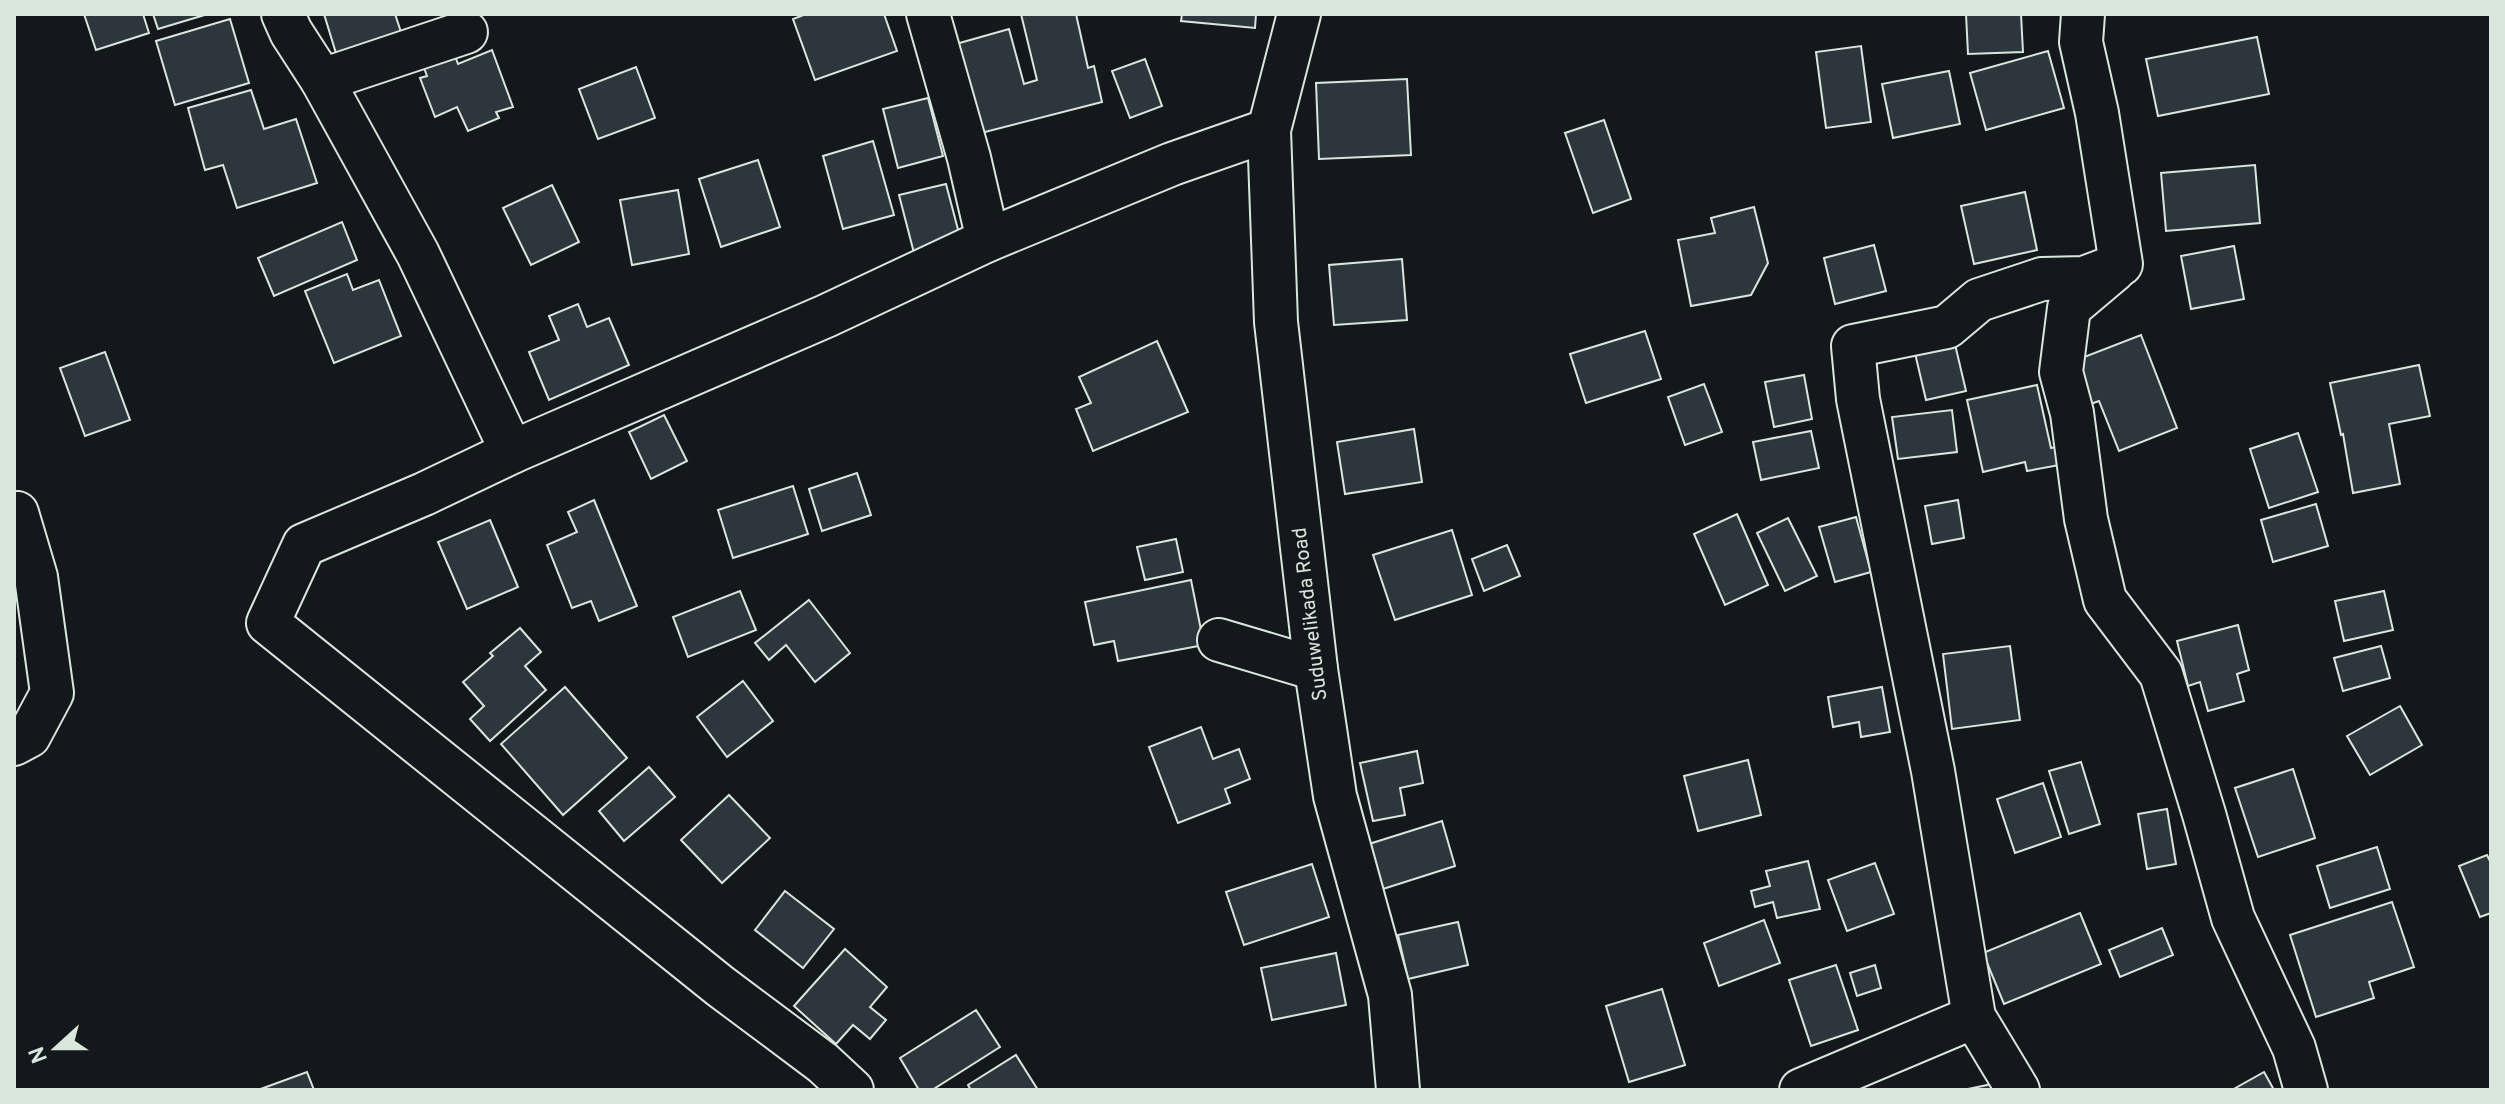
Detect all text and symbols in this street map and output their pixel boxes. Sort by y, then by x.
street label: Suduwelikada Road [1287,526,1335,702]
north arrow [16,1008,96,1088]
text: N [24,1042,55,1066]

